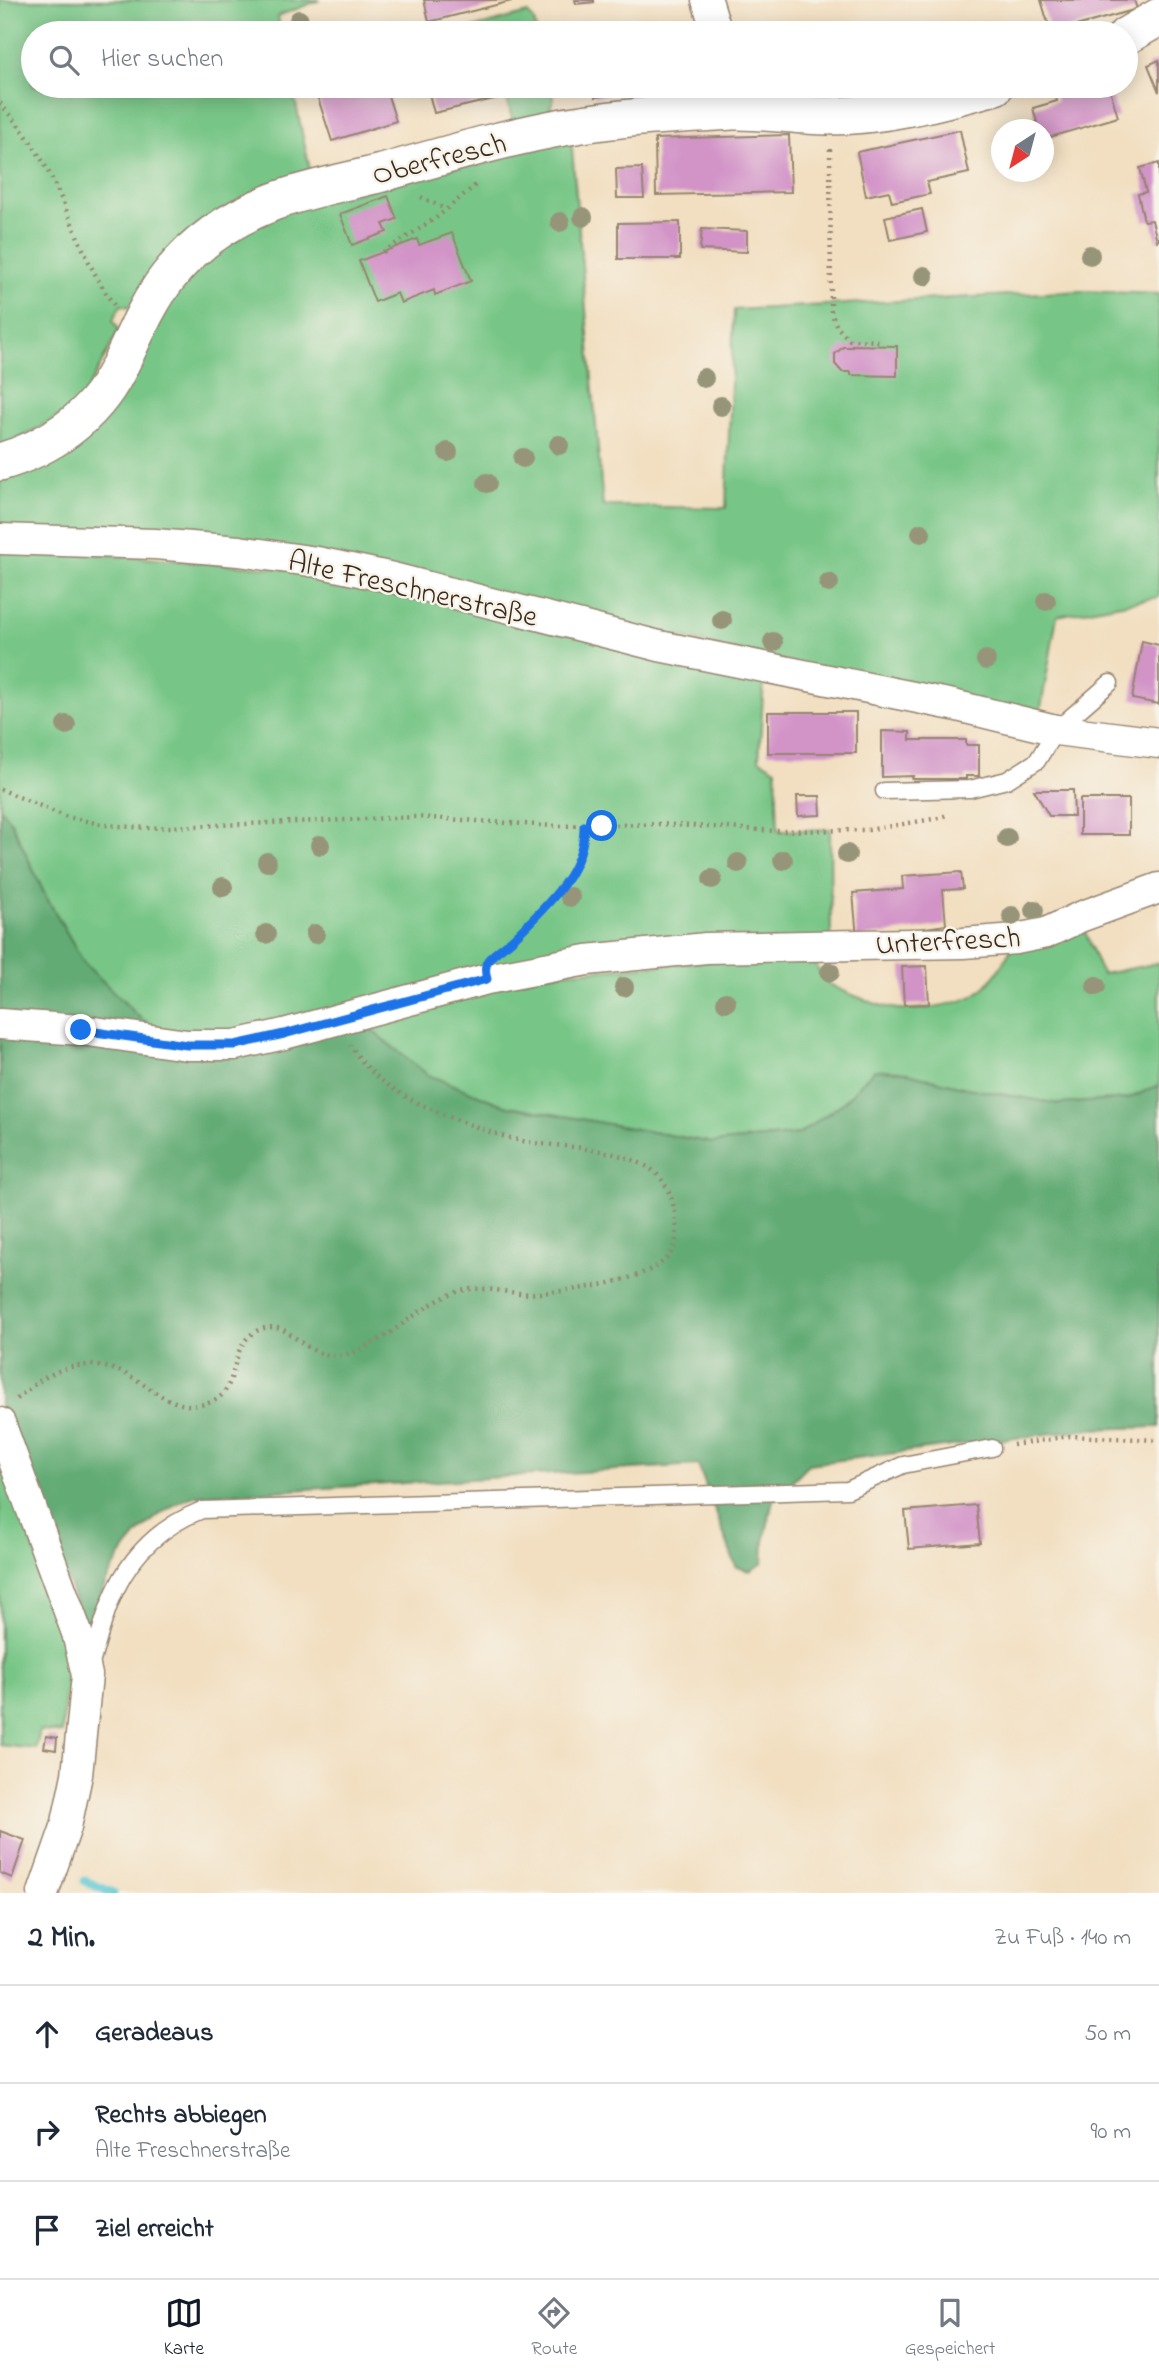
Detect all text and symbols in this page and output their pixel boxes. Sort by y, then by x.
search box [21,21,1138,98]
icon: search [45,41,83,79]
text: Hier suchen [101,41,223,79]
north arrow [991,119,1054,182]
street label: Oberfresch [368,123,511,199]
street label: Alte Freschnerstraße [283,541,542,641]
route start [586,810,617,841]
street label: Unterfresch [875,917,1022,969]
route end [65,1014,96,1045]
text: 2 Min. [28,1917,95,1961]
text: Zu Fuß · 140 m [994,1922,1131,1955]
icon: ahead [28,2015,66,2053]
text: Geradeaus [95,2015,213,2053]
text: 50 m [1084,2018,1131,2051]
text: Rechts abbiegen [95,2097,267,2135]
icon: right [28,2113,66,2151]
text: 90 m [1091,2116,1131,2149]
text: Alte Freschnerstraße [95,2135,290,2168]
icon: arrive [28,2211,66,2249]
text: Ziel erreicht [95,2211,214,2249]
tab: Karte [164,2294,204,2363]
tab: Route [531,2294,577,2363]
tab: Gespeichert [905,2294,995,2363]

